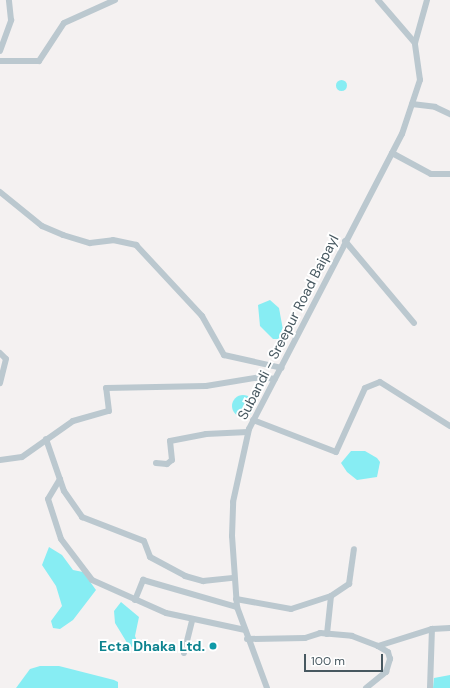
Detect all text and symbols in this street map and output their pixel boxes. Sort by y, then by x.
street label: Subandi - Sreepur Road Baipayl [234,232,342,422]
place label: Ecta Dhaka Ltd. [99,638,205,654]
marker: Ecta Dhaka Ltd. [208,641,218,651]
scale bar [306,646,385,672]
text: 100 m [311,653,345,669]

